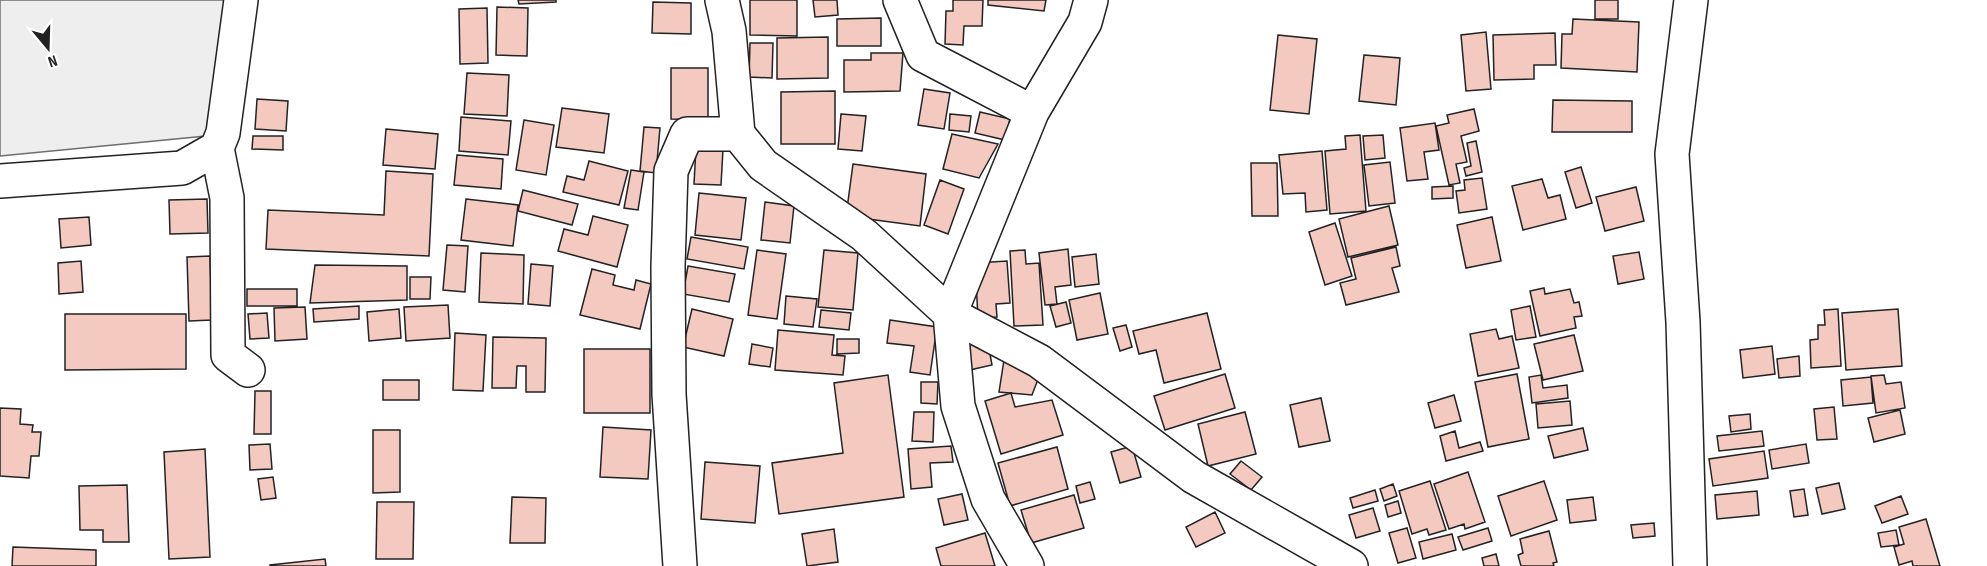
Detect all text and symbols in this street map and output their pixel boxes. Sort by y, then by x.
north arrow [18,18,78,78]
text: N [45,50,60,71]

